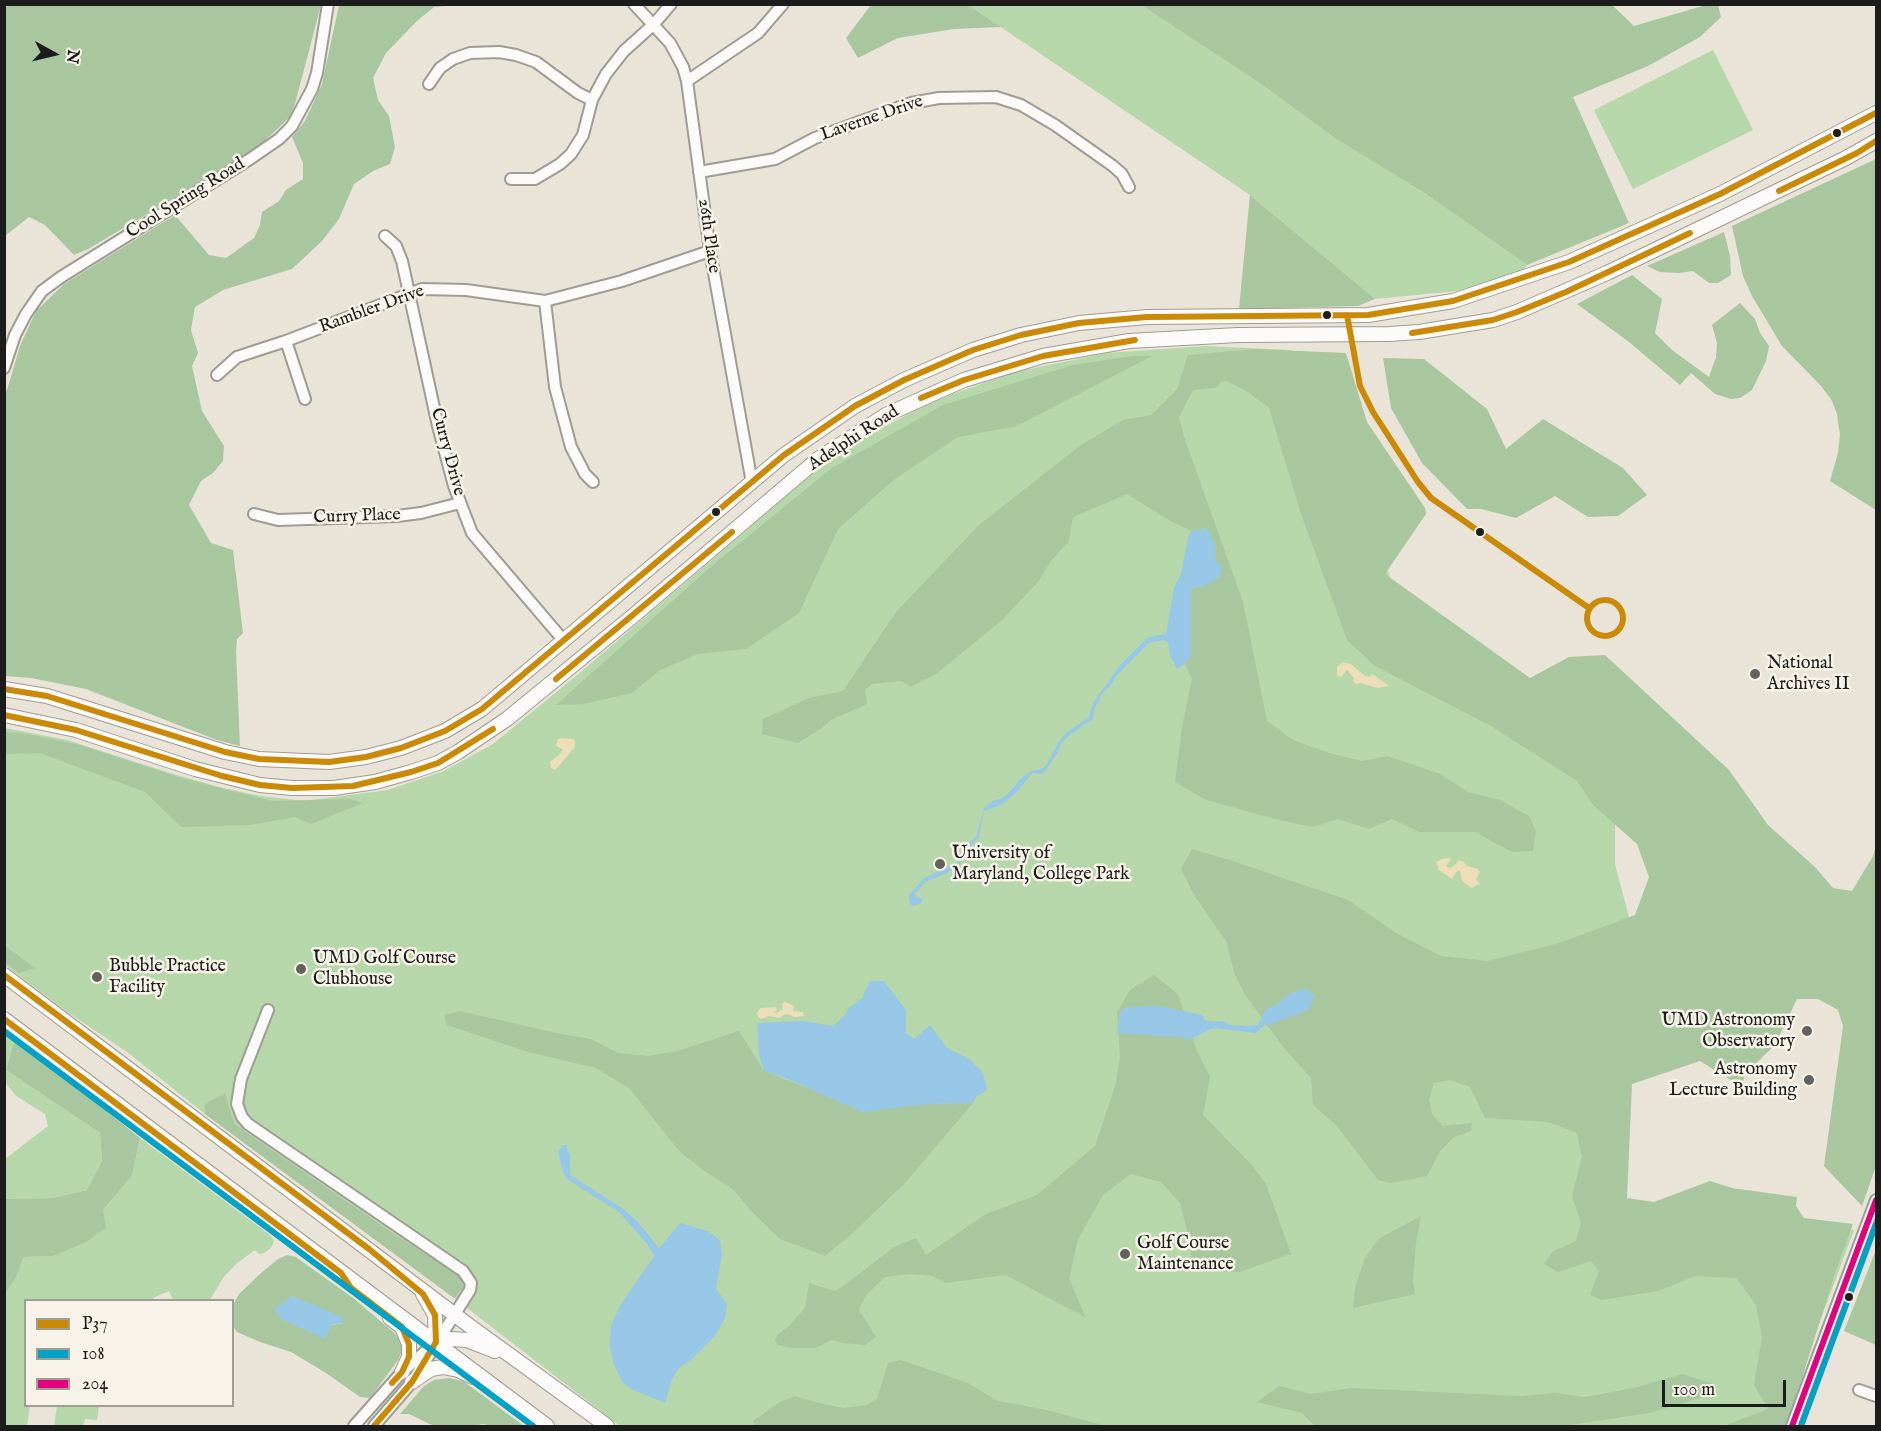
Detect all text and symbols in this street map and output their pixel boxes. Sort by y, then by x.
north arrow [24,24,84,84]
text: N [61,48,83,65]
street label: Laverne Drive [818,91,926,147]
unlabelled marker [1831,127,1843,139]
street label: Cool Spring Road [123,154,249,244]
street label: 26th Place [692,197,724,275]
street label: Rambler Drive [316,281,428,339]
unlabelled marker [1321,309,1333,321]
street label: Adelphi Road [805,402,903,476]
street label: Curry Drive [425,406,469,498]
street label: Curry Place [313,505,401,529]
unlabelled marker [710,506,722,518]
unlabelled marker [1474,526,1486,538]
place label: National Archives II [1767,653,1850,696]
marker: National Archives II [1748,667,1762,681]
place label: University of Maryland, College Park [952,843,1130,886]
marker: University of Maryland, College Park [933,857,947,871]
place label: UMD Golf Course Clubhouse [313,948,456,990]
place label: Bubble Practice Facility [109,956,226,998]
marker: UMD Golf Course Clubhouse [294,962,308,976]
marker: Bubble Practice Facility [90,970,104,984]
place label: UMD Astronomy Observatory [1662,1010,1795,1052]
marker: UMD Astronomy Observatory [1800,1024,1814,1038]
place label: Astronomy Lecture Building [1669,1059,1797,1102]
marker: Astronomy Lecture Building [1802,1073,1816,1087]
place label: Golf Course Maintenance [1137,1233,1233,1276]
marker: Golf Course Maintenance [1118,1247,1132,1261]
unlabelled marker [1843,1291,1855,1303]
legend [24,1299,234,1407]
text: P37 [82,1313,108,1336]
text: 108 [82,1343,105,1366]
scale bar [1665,1368,1790,1406]
text: 204 [82,1373,108,1396]
text: 100 m [1673,1379,1715,1402]

